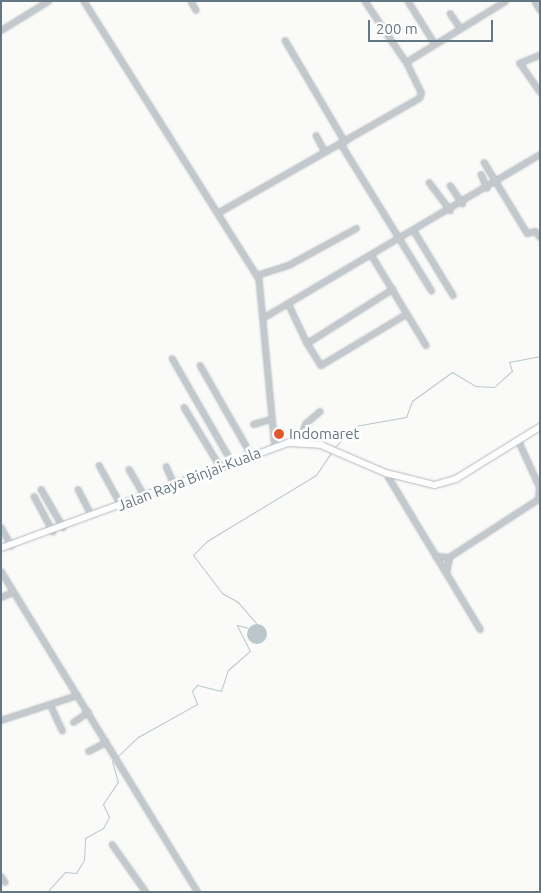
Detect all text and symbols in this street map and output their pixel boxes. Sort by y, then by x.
scale bar [371,10,496,42]
text: 200 m [376,20,418,37]
place label: Indomaret [289,425,359,443]
marker: Indomaret [273,428,285,440]
street label: Jalan Raya Binjai-Kuala [115,443,263,515]

